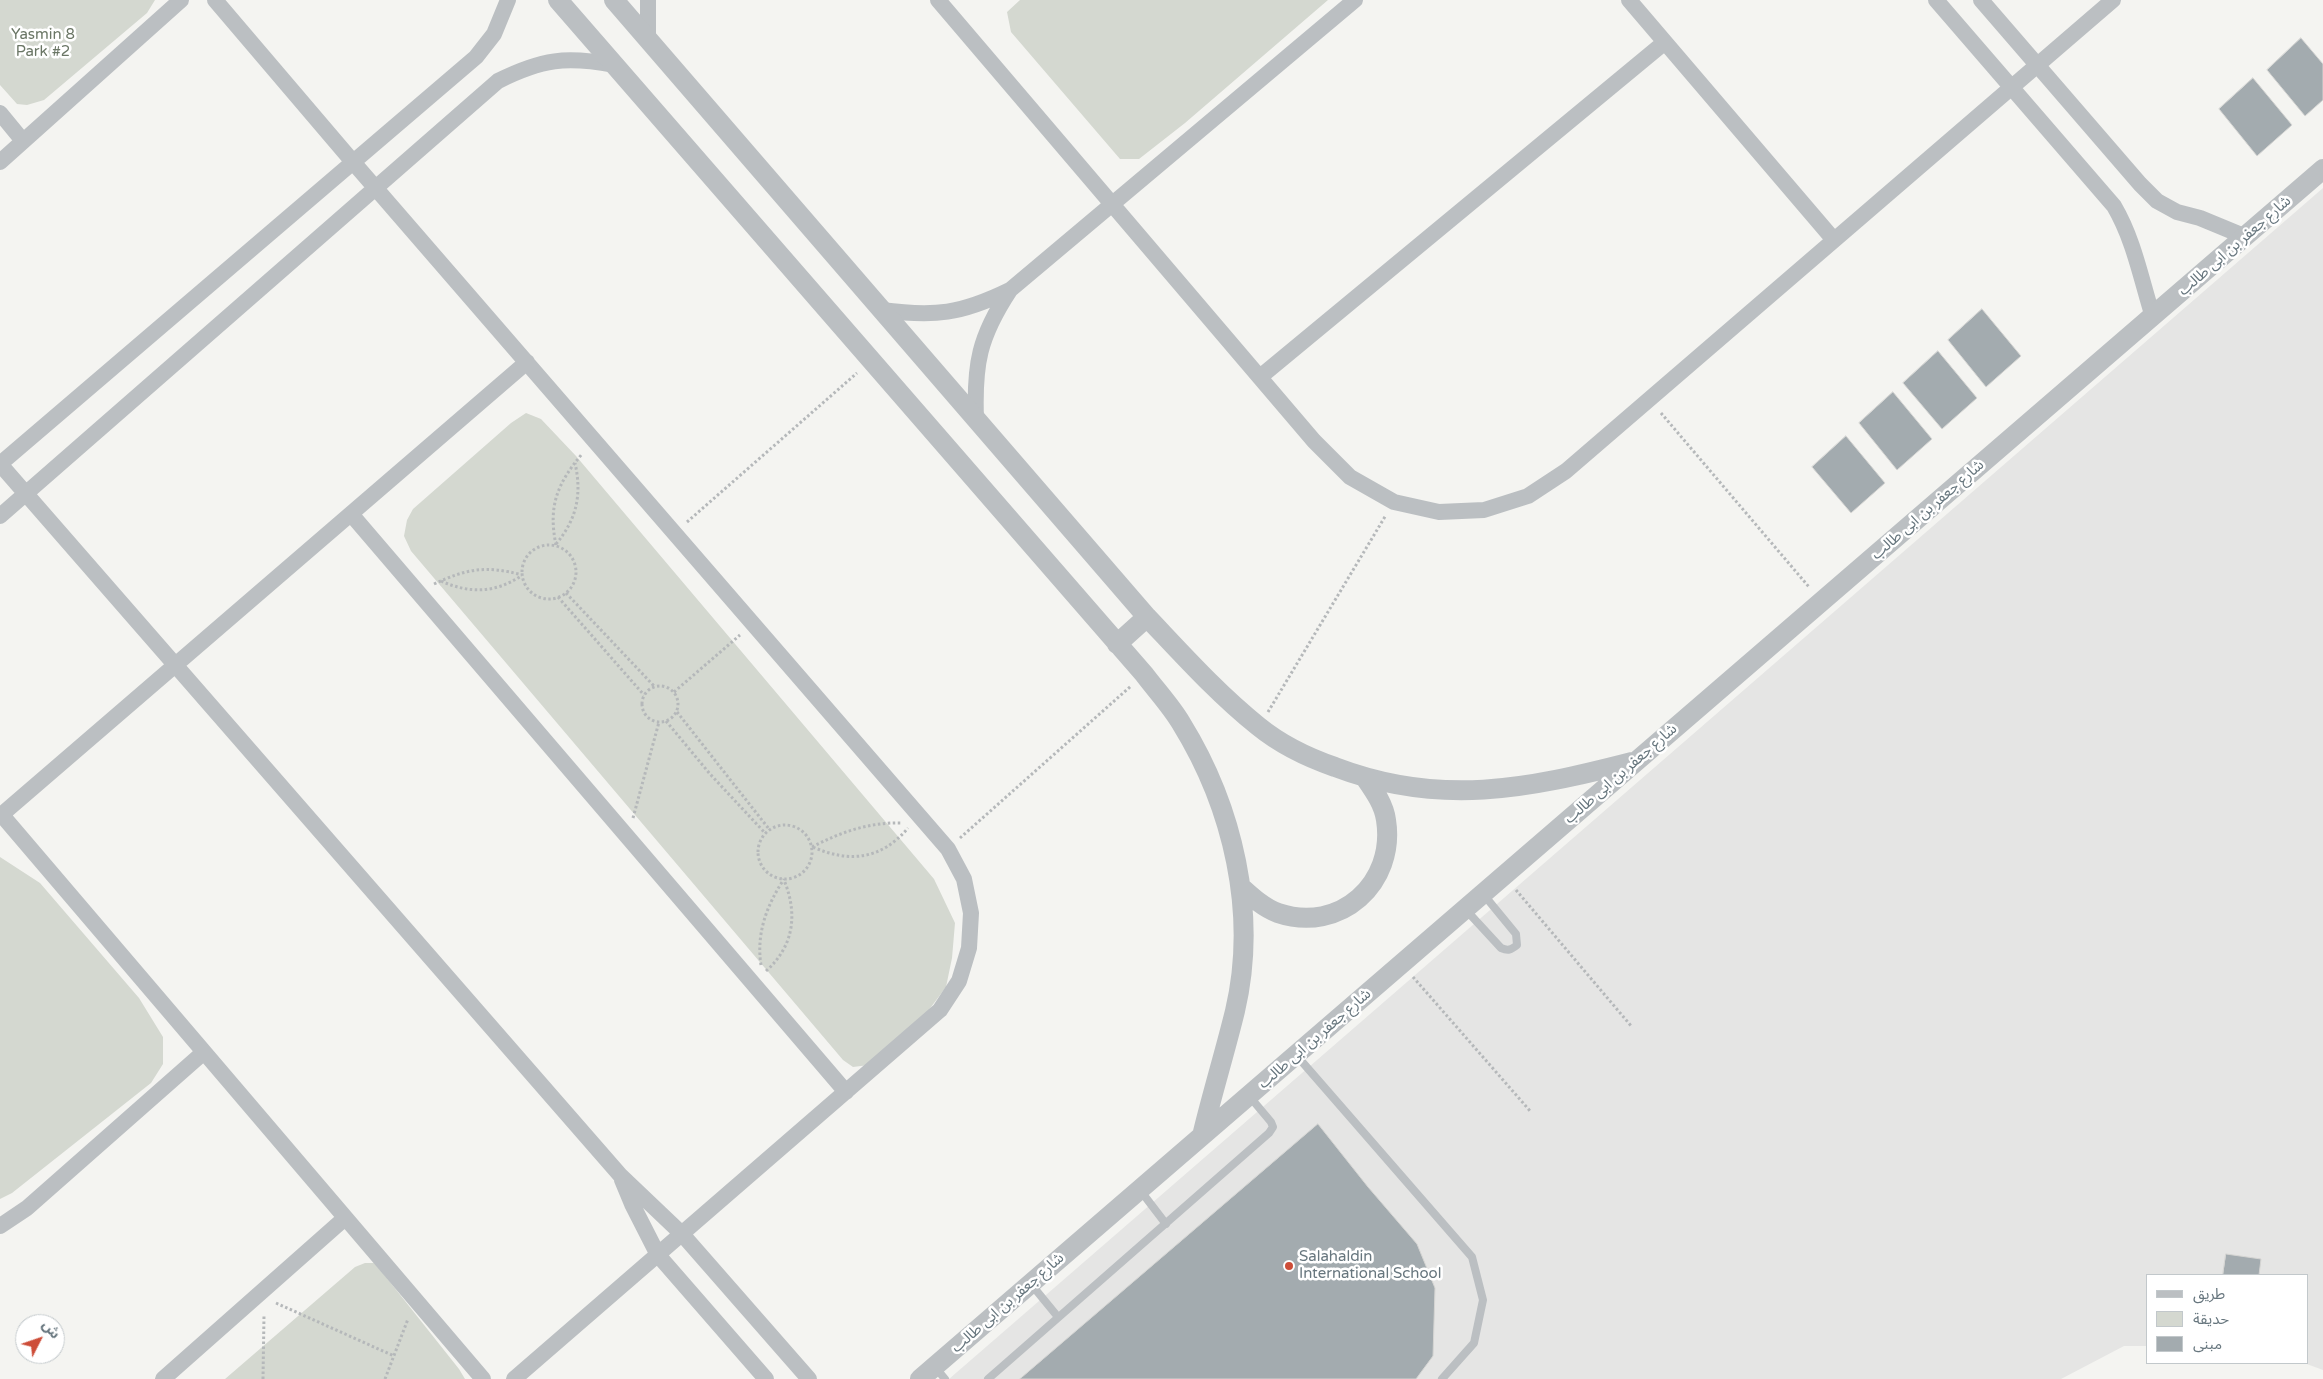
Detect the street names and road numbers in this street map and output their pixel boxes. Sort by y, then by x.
street label: شارع جعفر بن ابى طالب [2175,192,2295,300]
street label: شارع جعفر بن ابى طالب [1868,456,1988,564]
street label: شارع جعفر بن ابى طالب [1561,720,1681,828]
street label: شارع جعفر بن ابى طالب [1255,985,1375,1093]
street label: شارع جعفر بن ابى طالب [948,1249,1068,1357]

